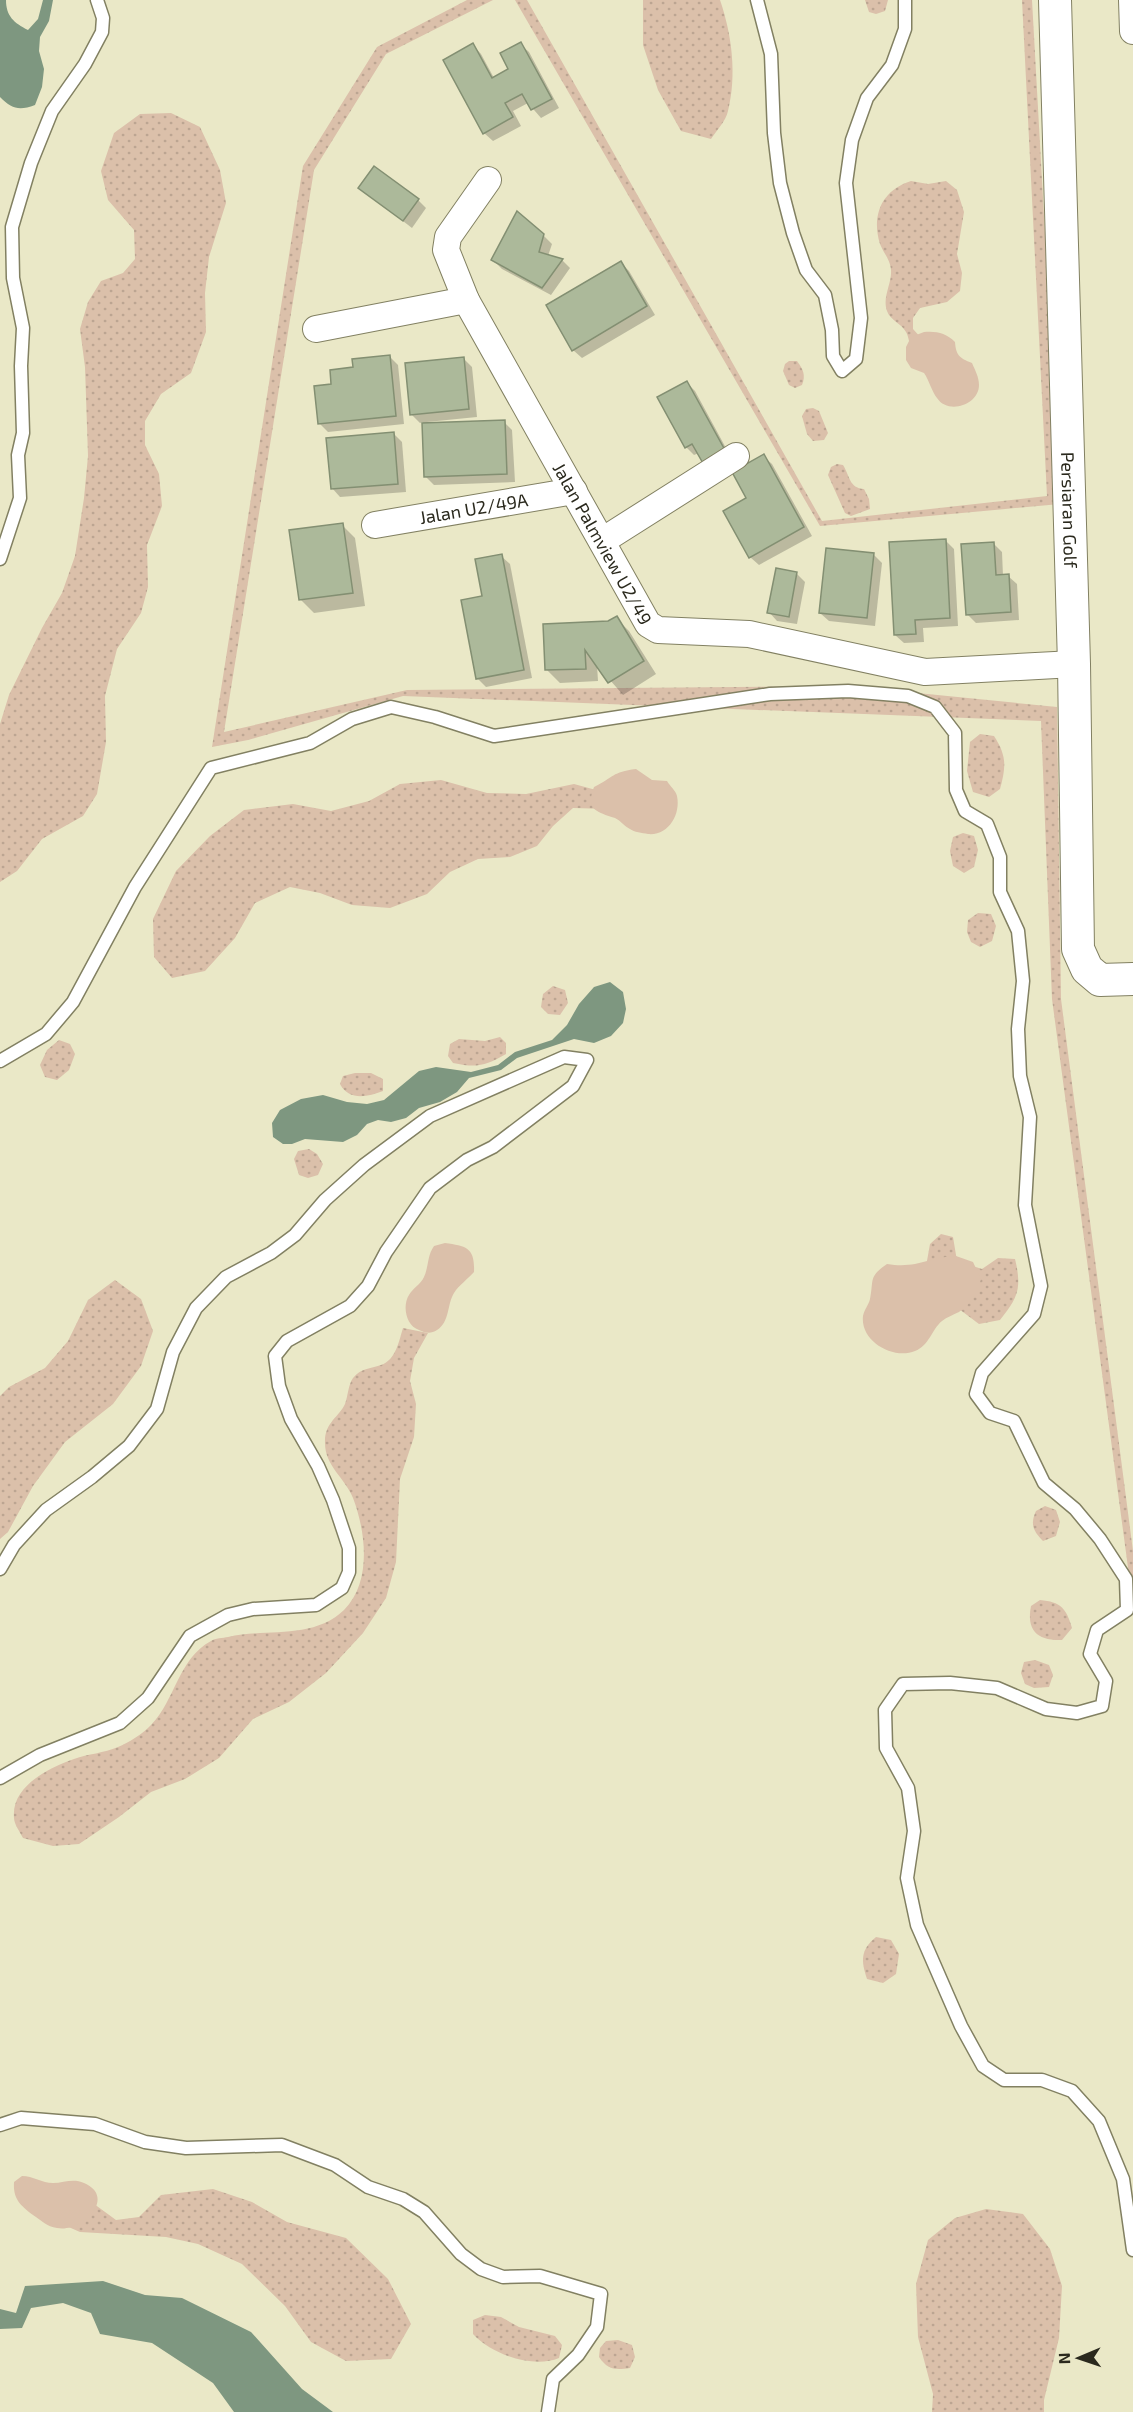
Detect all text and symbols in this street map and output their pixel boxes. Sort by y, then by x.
street label: Persiaran Golf [1057,451,1082,569]
street label: Jalan Palmview U2/49 [549,459,657,628]
street label: Jalan U2/49A [418,488,530,528]
north arrow [1049,2328,1109,2388]
text: N [1054,2352,1073,2365]

